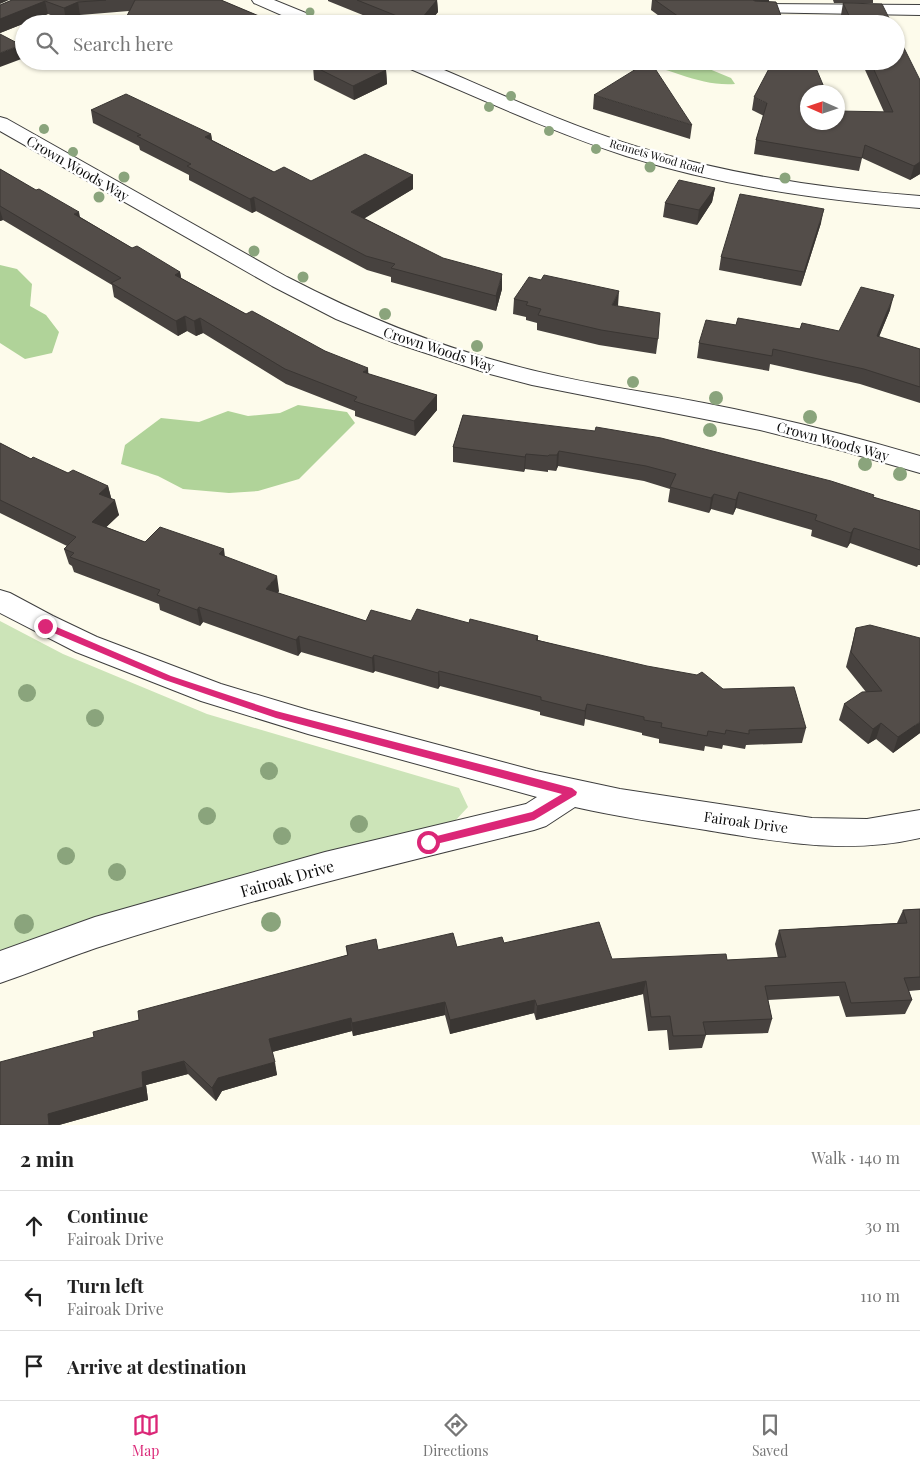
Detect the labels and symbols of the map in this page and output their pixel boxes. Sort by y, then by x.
north arrow [800,85,845,130]
street label: Crown Woods Way [23,131,133,205]
street label: Rennets Wood Road [608,135,707,177]
street label: Crown Woods Way [381,322,497,376]
street label: Crown Woods Way [775,417,891,465]
route end [34,615,57,638]
street label: Fairoak Drive [703,807,789,837]
route start [417,831,440,854]
street label: Fairoak Drive [238,855,336,901]

